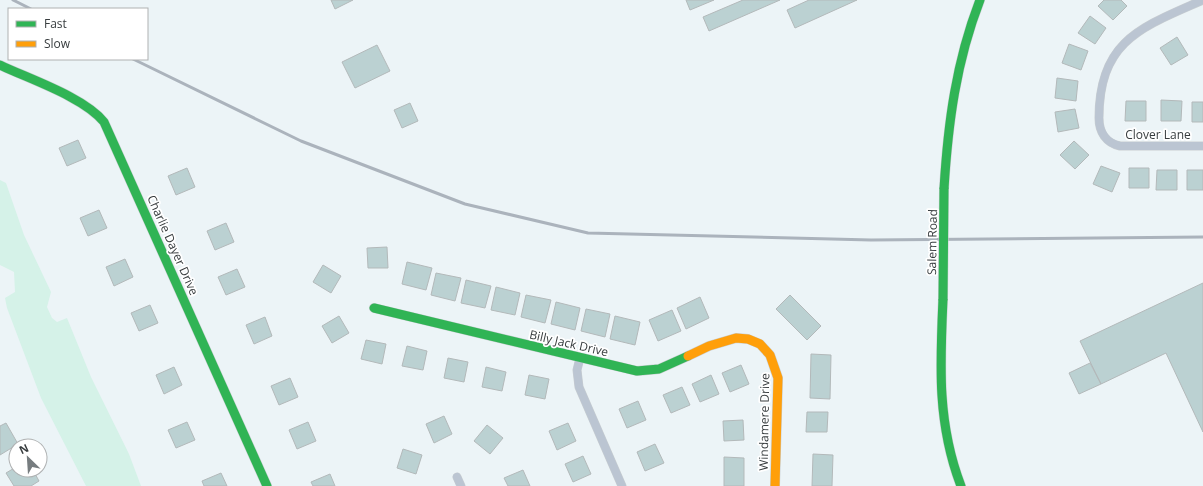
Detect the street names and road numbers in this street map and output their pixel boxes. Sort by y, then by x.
street label: Clover Lane [1125,126,1191,143]
street label: Charlie Dayer Drive [143,192,203,298]
street label: Salem Road [923,209,941,275]
street label: Billy Jack Drive [528,326,610,360]
street label: Windamere Drive [755,373,773,471]

